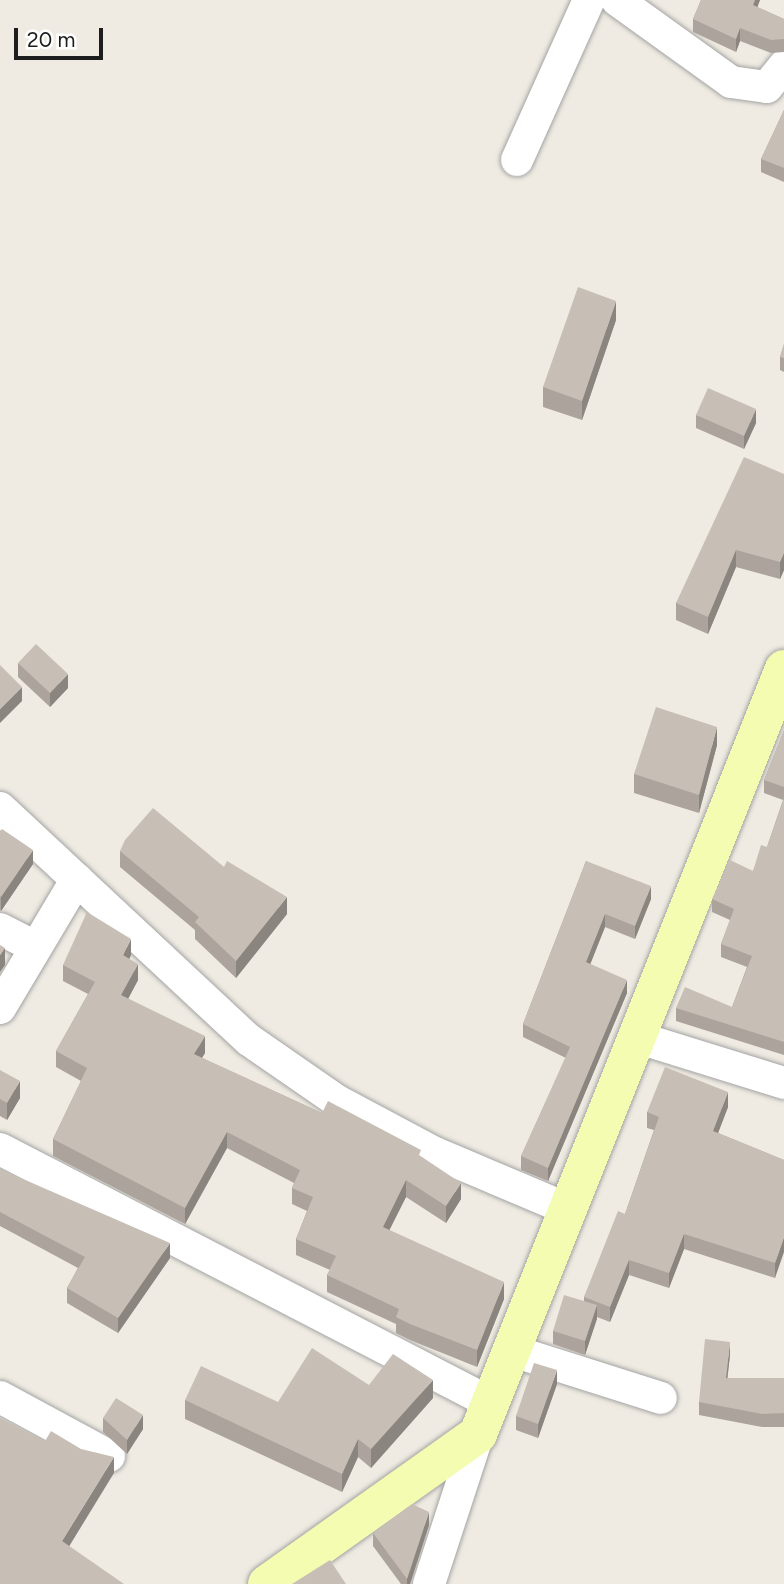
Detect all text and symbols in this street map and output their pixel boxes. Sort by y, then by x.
scale bar [18,14,107,58]
text: 20 m [27,27,75,52]

